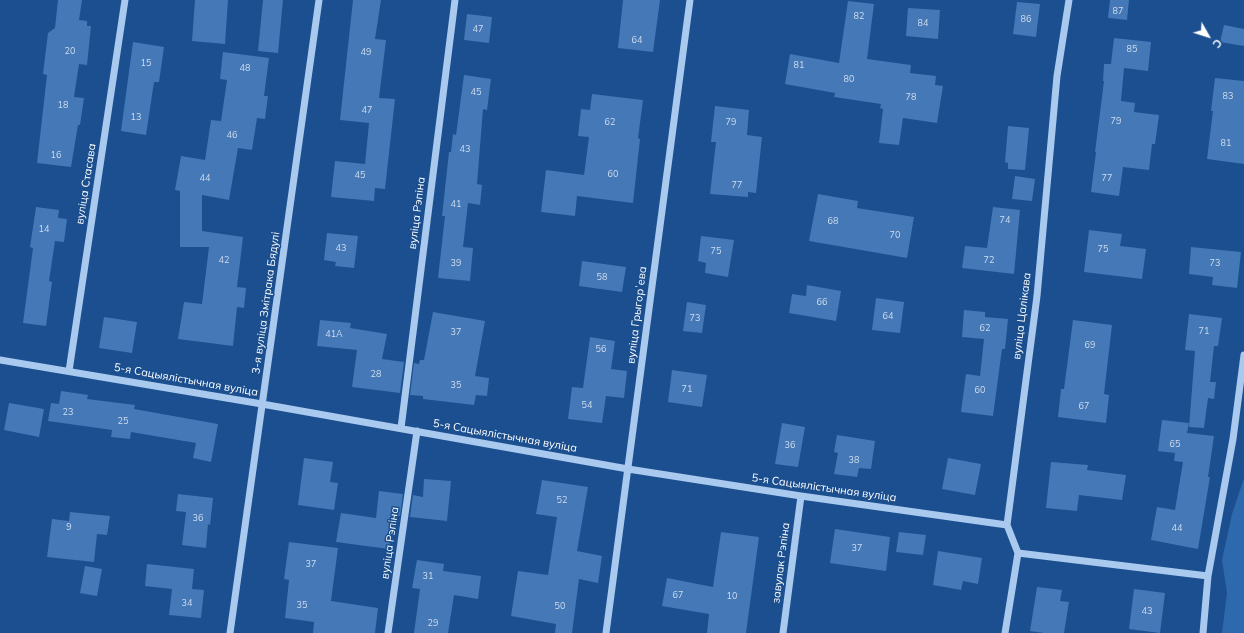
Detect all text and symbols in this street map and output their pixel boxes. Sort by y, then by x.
house number: 87 [1113,6,1123,16]
house number: 82 [854,11,864,21]
house number: 86 [1021,14,1031,24]
north arrow [1188,16,1228,56]
house number: 84 [918,18,928,28]
house number: 47 [473,24,483,34]
house number: 64 [632,35,642,45]
text: С [1210,36,1225,51]
house number: 85 [1127,44,1137,54]
house number: 20 [65,46,75,56]
house number: 49 [361,47,371,57]
house number: 15 [141,58,151,68]
house number: 81 [794,60,804,70]
house number: 48 [240,63,250,73]
house number: 80 [844,74,854,84]
house number: 45 [471,87,481,97]
house number: 83 [1223,91,1233,101]
house number: 78 [906,92,916,102]
house number: 18 [58,100,68,110]
house number: 47 [362,105,372,115]
house number: 13 [131,112,141,122]
house number: 79 [1111,116,1121,126]
house number: 62 [605,117,615,127]
house number: 79 [726,117,736,127]
house number: 46 [227,130,237,140]
house number: 81 [1221,138,1231,148]
street label: вуліца Стасава [73,143,99,225]
house number: 43 [460,144,470,154]
house number: 16 [51,150,61,160]
house number: 60 [608,169,618,179]
house number: 45 [355,170,365,180]
house number: 44 [200,173,210,183]
house number: 77 [1102,173,1112,183]
street label: вуліца Рэпіна [406,176,428,250]
house number: 77 [732,180,742,190]
house number: 41 [451,199,461,209]
house number: 74 [1000,215,1010,225]
house number: 68 [828,216,838,226]
house number: 14 [39,224,49,234]
house number: 70 [890,230,900,240]
street label: 3-я вуліца Змітрака Бядулі [249,231,283,375]
house number: 43 [336,243,346,253]
house number: 75 [1098,244,1108,254]
house number: 75 [711,246,721,256]
house number: 42 [219,255,229,265]
house number: 72 [984,255,994,265]
house number: 39 [451,258,461,268]
house number: 73 [1210,258,1220,268]
street label: вуліца Грыгорʼева [624,266,650,364]
house number: 58 [597,272,607,282]
street label: вуліца Цалікава [1010,272,1034,360]
house number: 66 [817,297,827,307]
house number: 64 [883,311,893,321]
house number: 73 [690,313,700,323]
house number: 62 [980,323,990,333]
house number: 71 [1199,326,1209,336]
house number: 37 [451,327,461,337]
house number: 41А [325,329,343,339]
house number: 69 [1085,340,1095,350]
house number: 56 [596,344,606,354]
street label: 5-я Сацыялістычная вуліца [113,361,259,399]
house number: 28 [371,369,381,379]
house number: 35 [451,380,461,390]
house number: 71 [682,384,692,394]
house number: 60 [975,385,985,395]
house number: 54 [582,400,592,410]
house number: 67 [1079,401,1089,411]
house number: 23 [63,407,73,417]
house number: 25 [118,416,128,426]
street label: 5-я Сацыялістычная вуліца [432,417,578,455]
house number: 65 [1170,439,1180,449]
house number: 36 [785,440,795,450]
house number: 38 [849,455,859,465]
street label: 5-я Сацыялістычная вуліца [751,471,897,505]
house number: 52 [557,495,567,505]
street label: вуліца Рэпіна [378,506,402,580]
house number: 36 [193,513,203,523]
house number: 9 [66,522,72,532]
street label: завулак Рэпіна [769,522,793,604]
house number: 44 [1172,523,1182,533]
house number: 37 [852,543,862,553]
house number: 37 [306,559,316,569]
house number: 31 [423,571,433,581]
house number: 67 [673,590,683,600]
house number: 10 [727,591,737,601]
house number: 34 [182,598,192,608]
house number: 35 [297,600,307,610]
house number: 50 [555,601,565,611]
house number: 43 [1142,606,1152,616]
house number: 29 [428,618,438,628]

